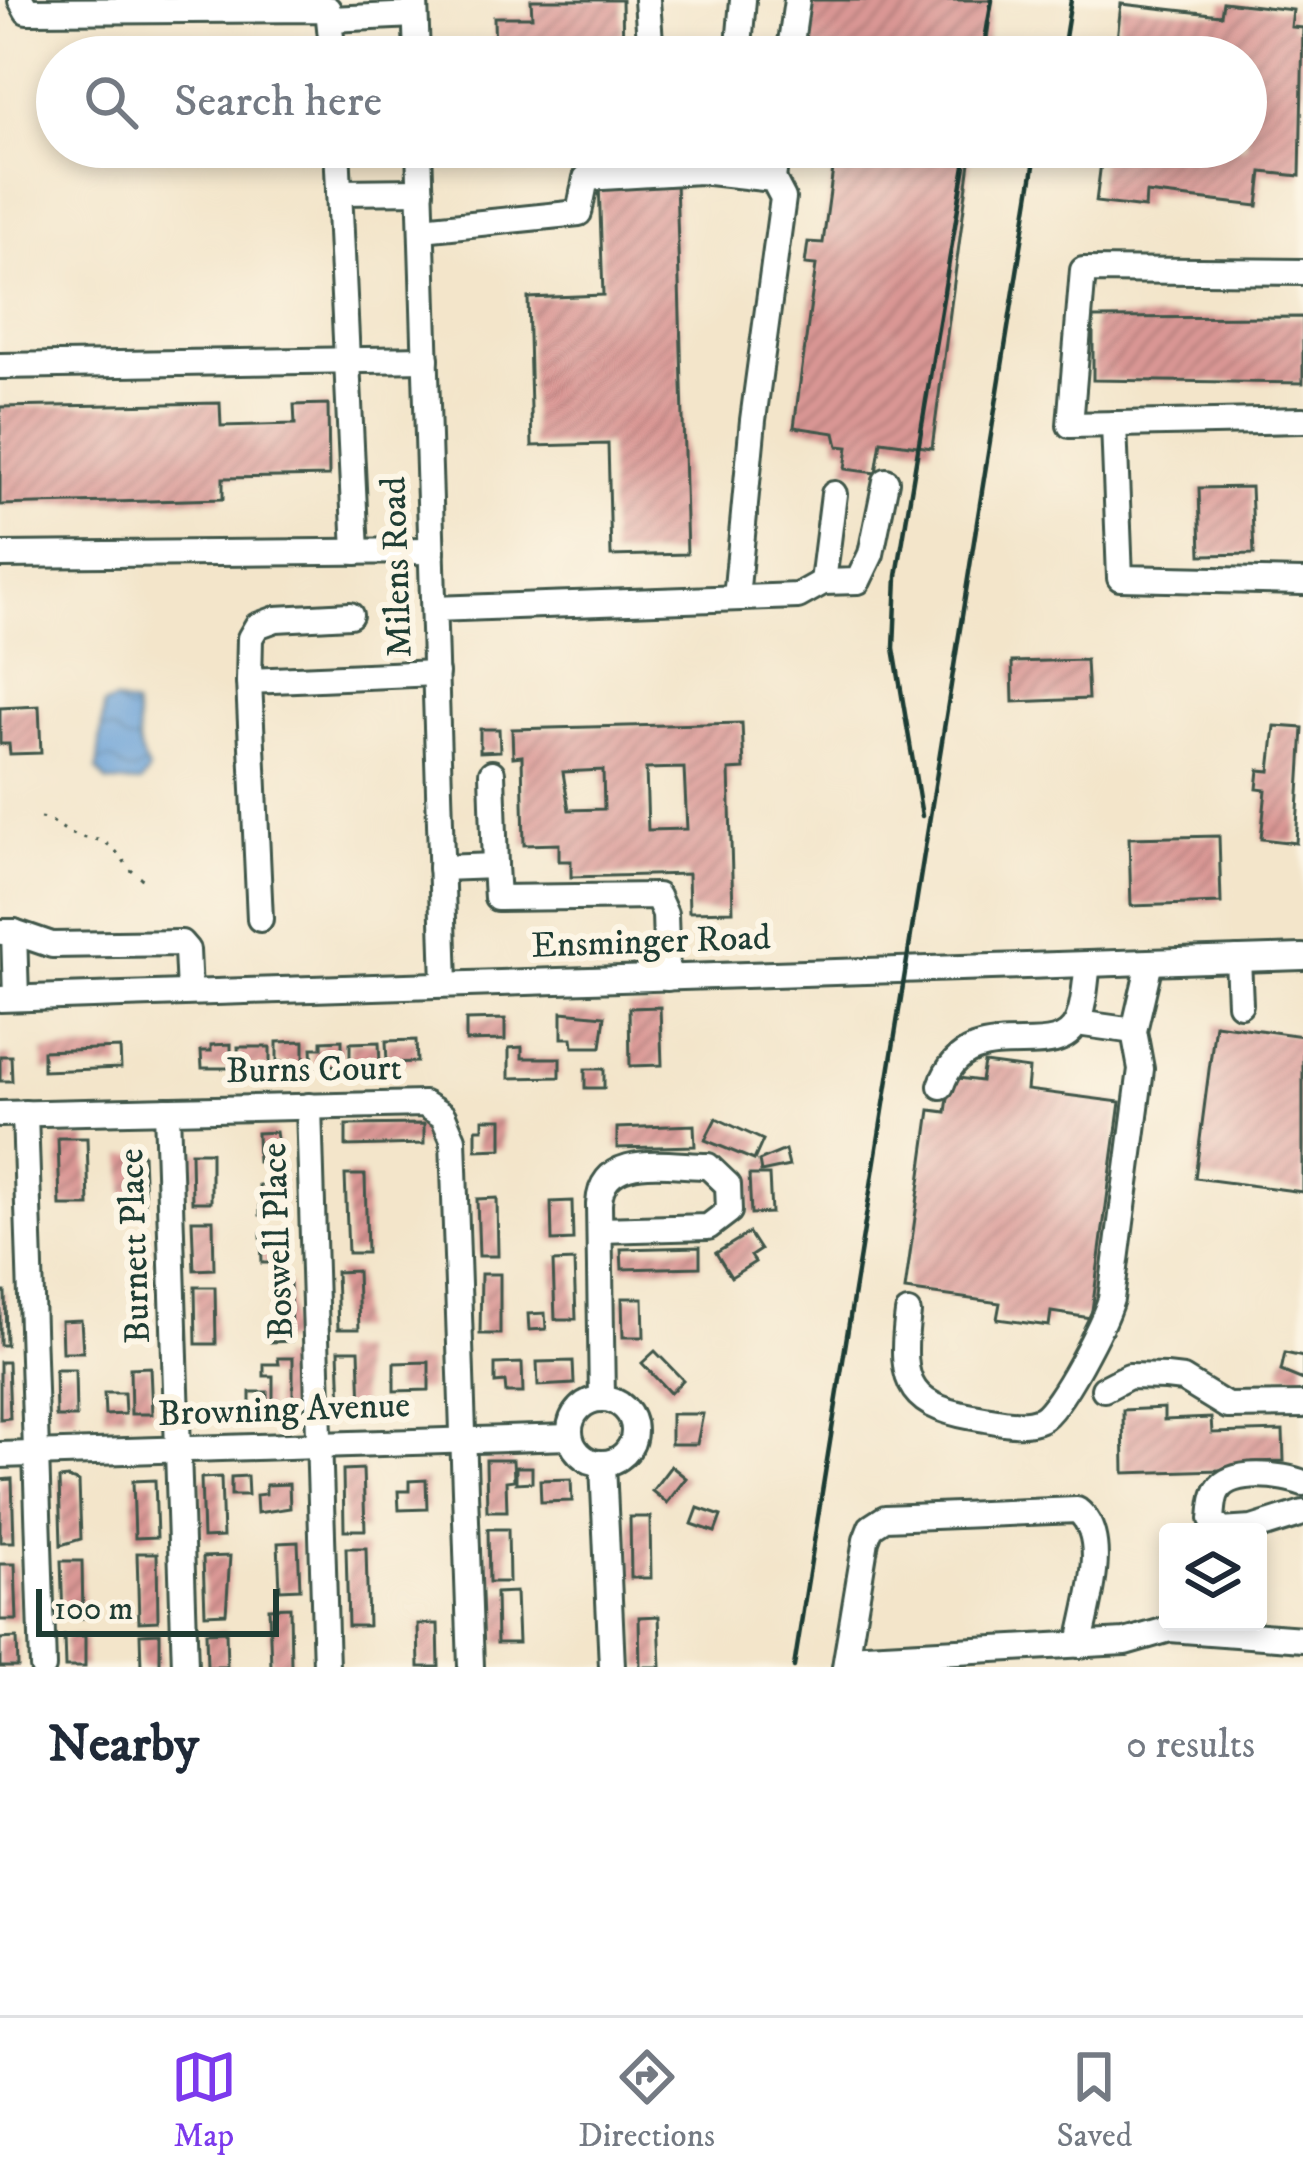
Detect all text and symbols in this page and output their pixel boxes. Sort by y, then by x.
search box [36,36,1267,168]
icon: search [78,69,144,135]
text: Search here [174,74,382,130]
street label: Milens Road [371,476,423,658]
street label: Ensminger Road [531,915,772,969]
street label: Burns Court [226,1046,402,1094]
street label: Boswell Place [252,1142,304,1340]
street label: Burnett Place [109,1148,161,1344]
street label: Browning Avenue [157,1383,411,1437]
map controls [1159,1523,1267,1631]
button: layers [1159,1523,1267,1631]
scale bar [36,1583,279,1636]
text: 100 m [54,1589,133,1630]
text: Nearby [48,1713,199,1777]
text: 0 results [1126,1721,1255,1770]
tab: Map [171,2044,237,2157]
tab: Directions [578,2044,715,2157]
tab: Saved [1056,2044,1132,2157]

